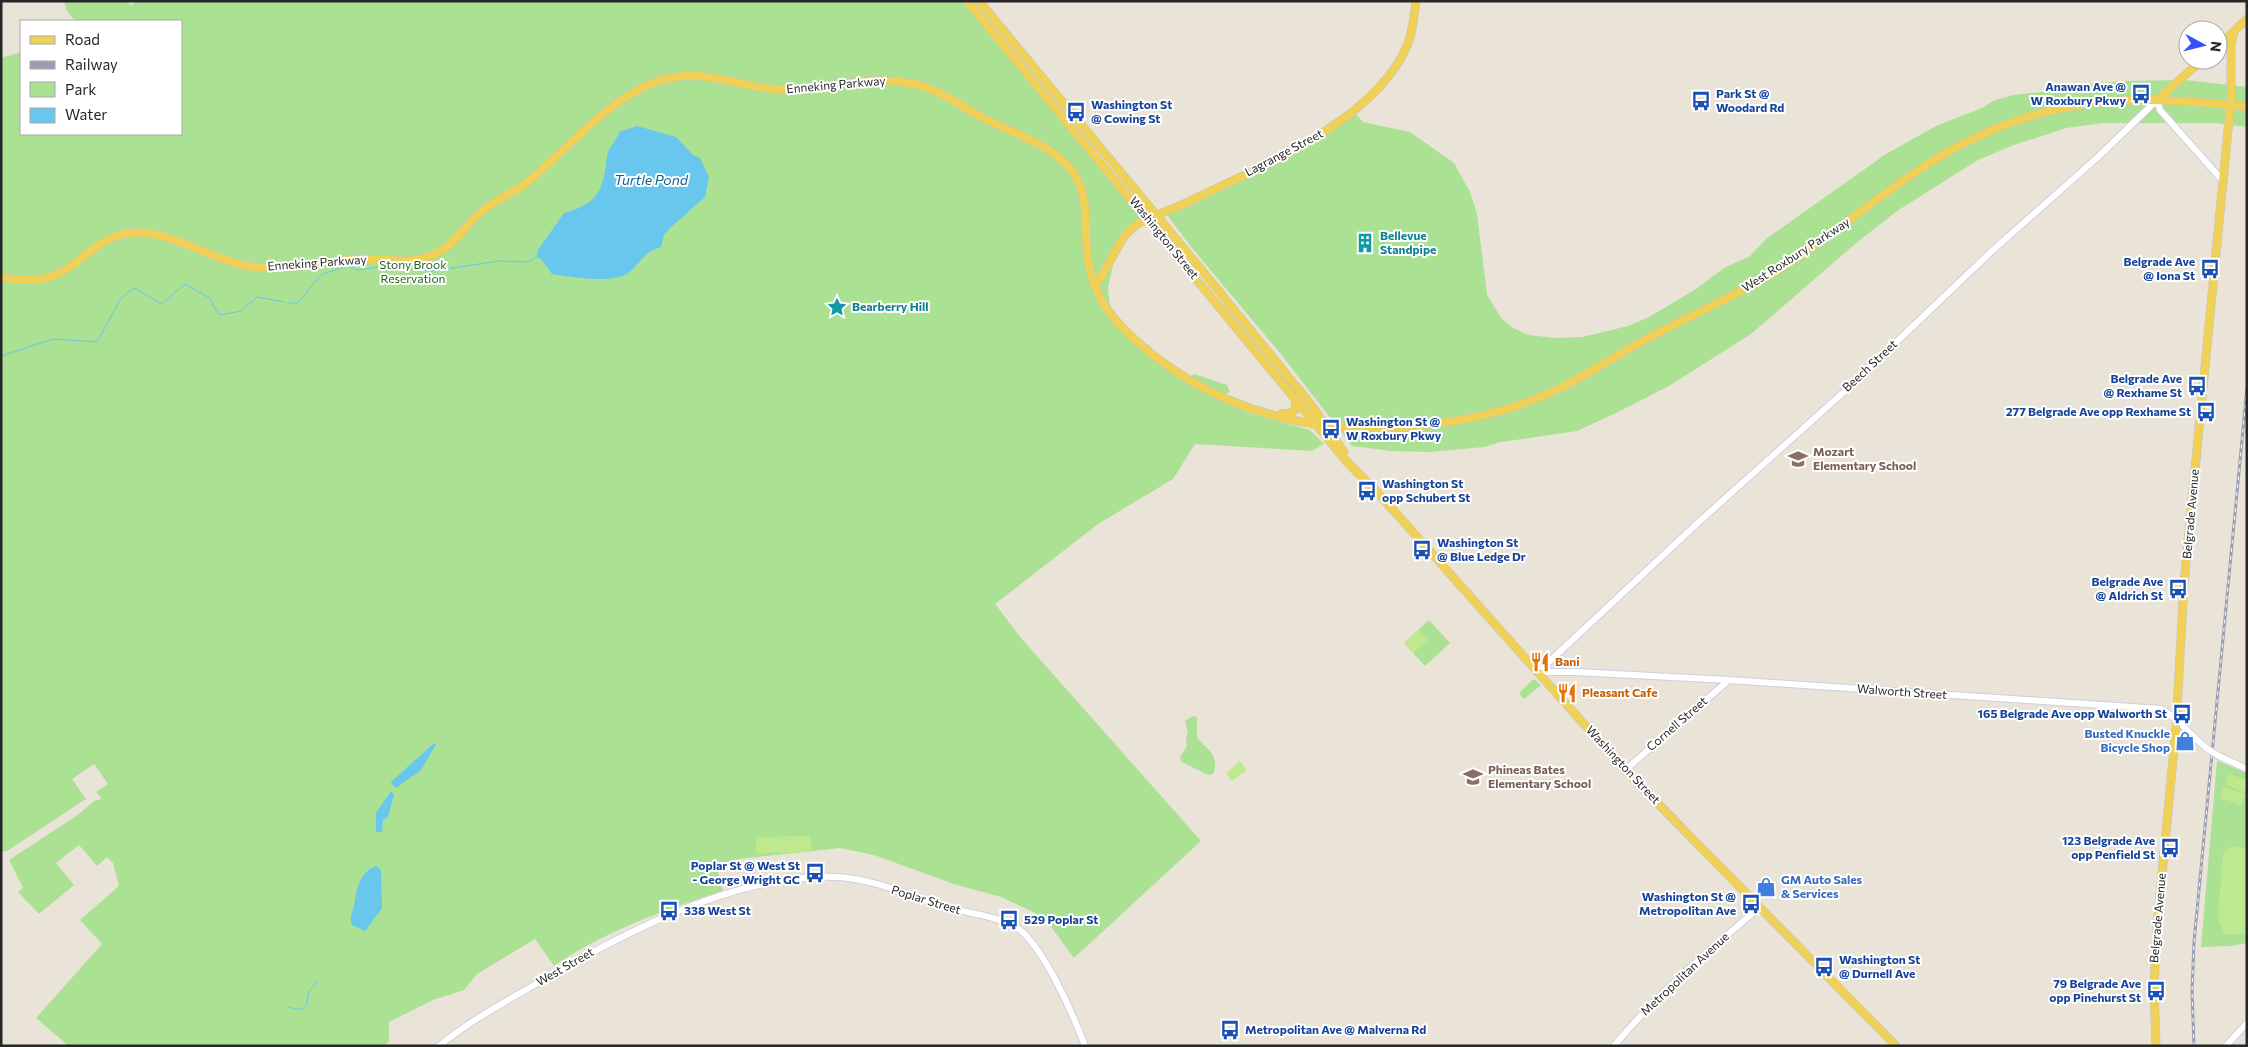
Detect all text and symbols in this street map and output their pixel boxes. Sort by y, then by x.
legend [20,20,182,135]
north arrow [2178,20,2228,70]
text: Road [65,30,100,48]
text: N [2207,40,2225,53]
text: Railway [65,55,118,73]
street label: Enneking Parkway [786,73,886,95]
place label: Anawan Ave @ W Roxbury Pkwy [2031,79,2126,107]
text: Park [65,80,96,98]
bus stop icon: Anawan Ave @ W Roxbury Pkwy [2130,83,2152,105]
place label: Park St @ Woodard Rd [1716,86,1784,114]
bus stop icon: Park St @ Woodard Rd [1690,90,1712,112]
place label: Washington St @ Cowing St [1091,97,1172,125]
bus stop icon: Washington St @ Cowing St [1065,101,1087,123]
text: Water [65,105,107,123]
street label: Lagrange Street [1242,126,1325,179]
water label: Turtle Pond [614,171,689,188]
street label: Washington Street [1127,193,1202,281]
street label: West Roxbury Parkway [1739,214,1852,294]
place label: Bellevue Standpipe [1380,228,1436,256]
building icon: Bellevue Standpipe [1354,232,1376,254]
street label: Enneking Parkway [267,252,367,272]
place label: Belgrade Ave @ Iona St [2123,254,2195,282]
park label: Stony Brook Reservation [379,257,447,285]
bus stop icon: Belgrade Ave @ Iona St [2199,258,2221,280]
place icon: Bearberry Hill [826,296,848,318]
place label: Bearberry Hill [852,299,929,313]
street label: Beech Street [1839,336,1900,394]
place label: Belgrade Ave @ Rexhame St [2104,371,2182,399]
bus stop icon: Belgrade Ave @ Rexhame St [2186,375,2208,397]
bus stop icon: 277 Belgrade Ave opp Rexhame St [2195,401,2217,423]
place label: 277 Belgrade Ave opp Rexhame St [2006,404,2191,418]
place label: Washington St @ W Roxbury Pkwy [1346,414,1442,442]
bus stop icon: Washington St @ W Roxbury Pkwy [1320,418,1342,440]
place label: Mozart Elementary School [1813,444,1916,472]
school or university icon: Mozart Elementary School [1787,448,1809,470]
street label: Belgrade Avenue [2179,468,2201,559]
place label: Washington St opp Schubert St [1382,476,1470,504]
bus stop icon: Washington St opp Schubert St [1356,480,1378,502]
place label: Washington St @ Blue Ledge Dr [1437,535,1526,563]
bus stop icon: Washington St @ Blue Ledge Dr [1411,539,1433,561]
place label: Belgrade Ave @ Aldrich St [2091,574,2163,602]
bus stop icon: Belgrade Ave @ Aldrich St [2167,578,2189,600]
restaurant icon: Bani [1529,651,1551,673]
place label: Bani [1555,654,1580,668]
street label: Walworth Street [1857,681,1948,701]
restaurant icon: Pleasant Cafe [1556,682,1578,704]
place label: Pleasant Cafe [1582,685,1657,699]
street label: Cornell Street [1643,693,1710,753]
bus stop icon: 165 Belgrade Ave opp Walworth St [2171,703,2193,725]
place label: 165 Belgrade Ave opp Walworth St [1978,706,2167,720]
street label: Washington Street [1584,722,1664,806]
place label: Busted Knuckle Bicycle Shop [2085,726,2170,754]
shop icon: Busted Knuckle Bicycle Shop [2174,730,2196,752]
place label: Phineas Bates Elementary School [1488,762,1591,790]
school or university icon: Phineas Bates Elementary School [1462,766,1484,788]
place label: 123 Belgrade Ave opp Penfield St [2062,833,2155,861]
bus stop icon: 123 Belgrade Ave opp Penfield St [2159,837,2181,859]
place label: Poplar St @ West St - George Wright GC [691,858,800,886]
bus stop icon: Poplar St @ West St - George Wright GC [804,862,826,884]
place label: GM Auto Sales & Services [1781,872,1863,900]
street label: Belgrade Avenue [2146,872,2168,963]
shop icon: GM Auto Sales & Services [1755,876,1777,898]
street label: Poplar Street [890,882,963,916]
place label: Washington St @ Metropolitan Ave [1639,889,1736,917]
bus stop icon: Washington St @ Metropolitan Ave [1740,893,1762,915]
bus stop icon: 338 West St [658,900,680,922]
place label: 338 West St [684,903,751,917]
bus stop icon: 529 Poplar St [998,909,1020,931]
place label: 529 Poplar St [1024,912,1098,926]
street label: Metropolitan Avenue [1637,929,1731,1018]
street label: West Street [533,944,596,988]
place label: Washington St @ Durnell Ave [1839,952,1920,980]
bus stop icon: Washington St @ Durnell Ave [1813,956,1835,978]
place label: 79 Belgrade Ave opp Pinehurst St [2049,976,2141,1004]
bus stop icon: 79 Belgrade Ave opp Pinehurst St [2145,980,2167,1002]
bus stop icon: Metropolitan Ave @ Malverna Rd [1219,1019,1241,1041]
place label: Metropolitan Ave @ Malverna Rd [1245,1022,1426,1036]

